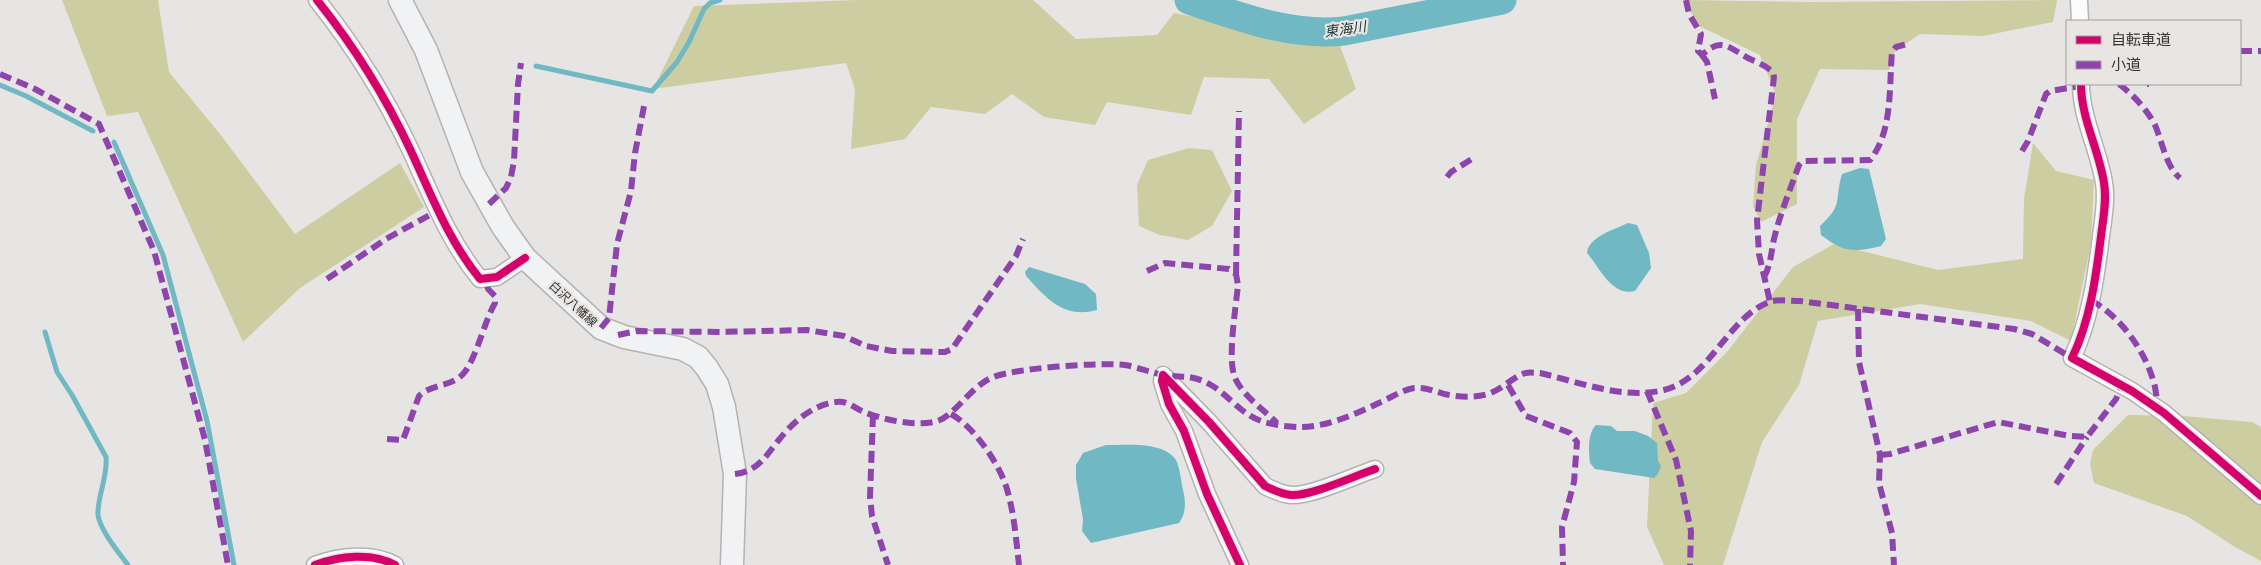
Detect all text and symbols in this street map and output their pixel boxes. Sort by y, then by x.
water label: 東海川 [1323,15,1369,41]
legend [2066,20,2241,85]
text: 自転車道 [2111,28,2171,49]
text: 小道 [2111,53,2141,74]
street label: 白沢八幡線 [546,276,602,330]

